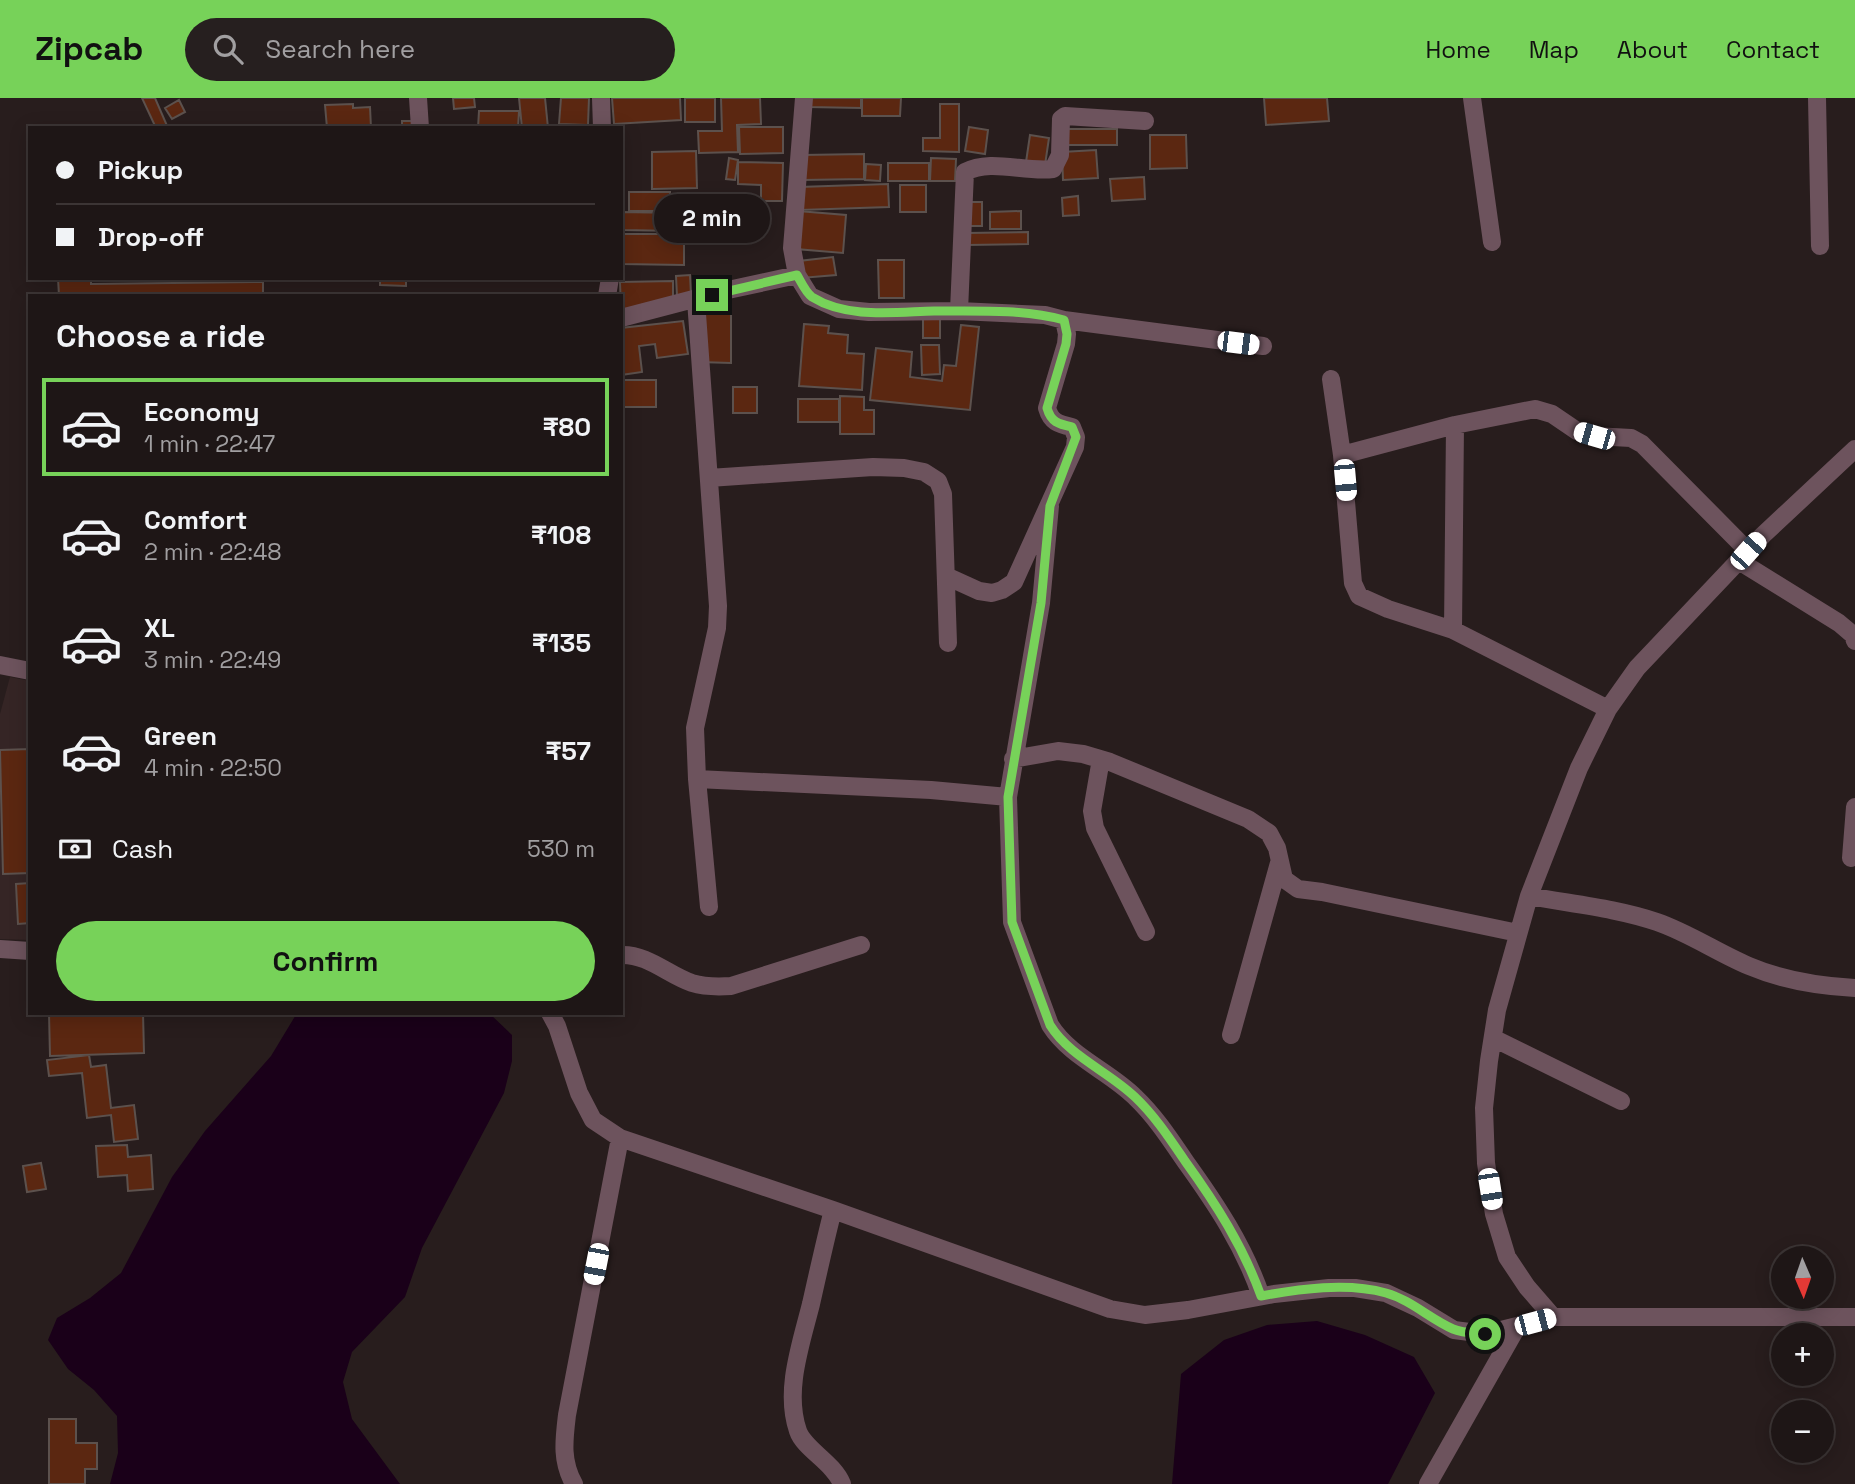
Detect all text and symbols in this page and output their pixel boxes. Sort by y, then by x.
search box [185,18,675,81]
text: Zipcab [35,28,143,70]
icon: search [209,30,247,68]
text: Search here [265,32,415,66]
text: Home [1425,34,1491,65]
text: Map [1529,34,1579,65]
text: About [1617,34,1688,65]
text: Contact [1726,34,1820,65]
text: Pickup [98,153,183,187]
callout: 2 min [654,194,770,242]
text: 2 min [682,203,742,233]
text: Drop-off [98,220,204,254]
route end [696,279,728,311]
text: Choose a ride [56,316,266,356]
car [1216,330,1261,356]
text: Economy [144,395,260,429]
icon: car [60,396,123,459]
text: ₹80 [542,410,591,444]
car [1571,420,1618,452]
text: 1 min · 22:47 [144,429,275,459]
car [1333,458,1358,502]
text: Comfort [144,503,247,537]
icon: car [60,504,123,567]
text: ₹108 [531,518,591,552]
car [1727,528,1770,574]
text: 2 min · 22:48 [144,537,282,567]
text: XL [144,611,175,645]
icon: car [60,612,123,675]
text: ₹135 [532,626,591,660]
text: 3 min · 22:49 [144,645,281,675]
text: Green [144,719,217,753]
icon: car [60,720,123,783]
text: ₹57 [545,734,591,768]
text: 4 min · 22:50 [144,753,282,783]
icon: cash [56,830,94,868]
text: Cash [112,832,173,866]
text: 530 m [527,834,595,864]
button: Confirm [56,921,595,1001]
car [1477,1167,1504,1211]
car [582,1241,611,1287]
north arrow [1771,1246,1834,1309]
map controls [1771,1246,1834,1463]
car [1512,1306,1559,1338]
route start [1469,1318,1501,1350]
button: + [1771,1323,1834,1386]
button: − [1771,1400,1834,1463]

